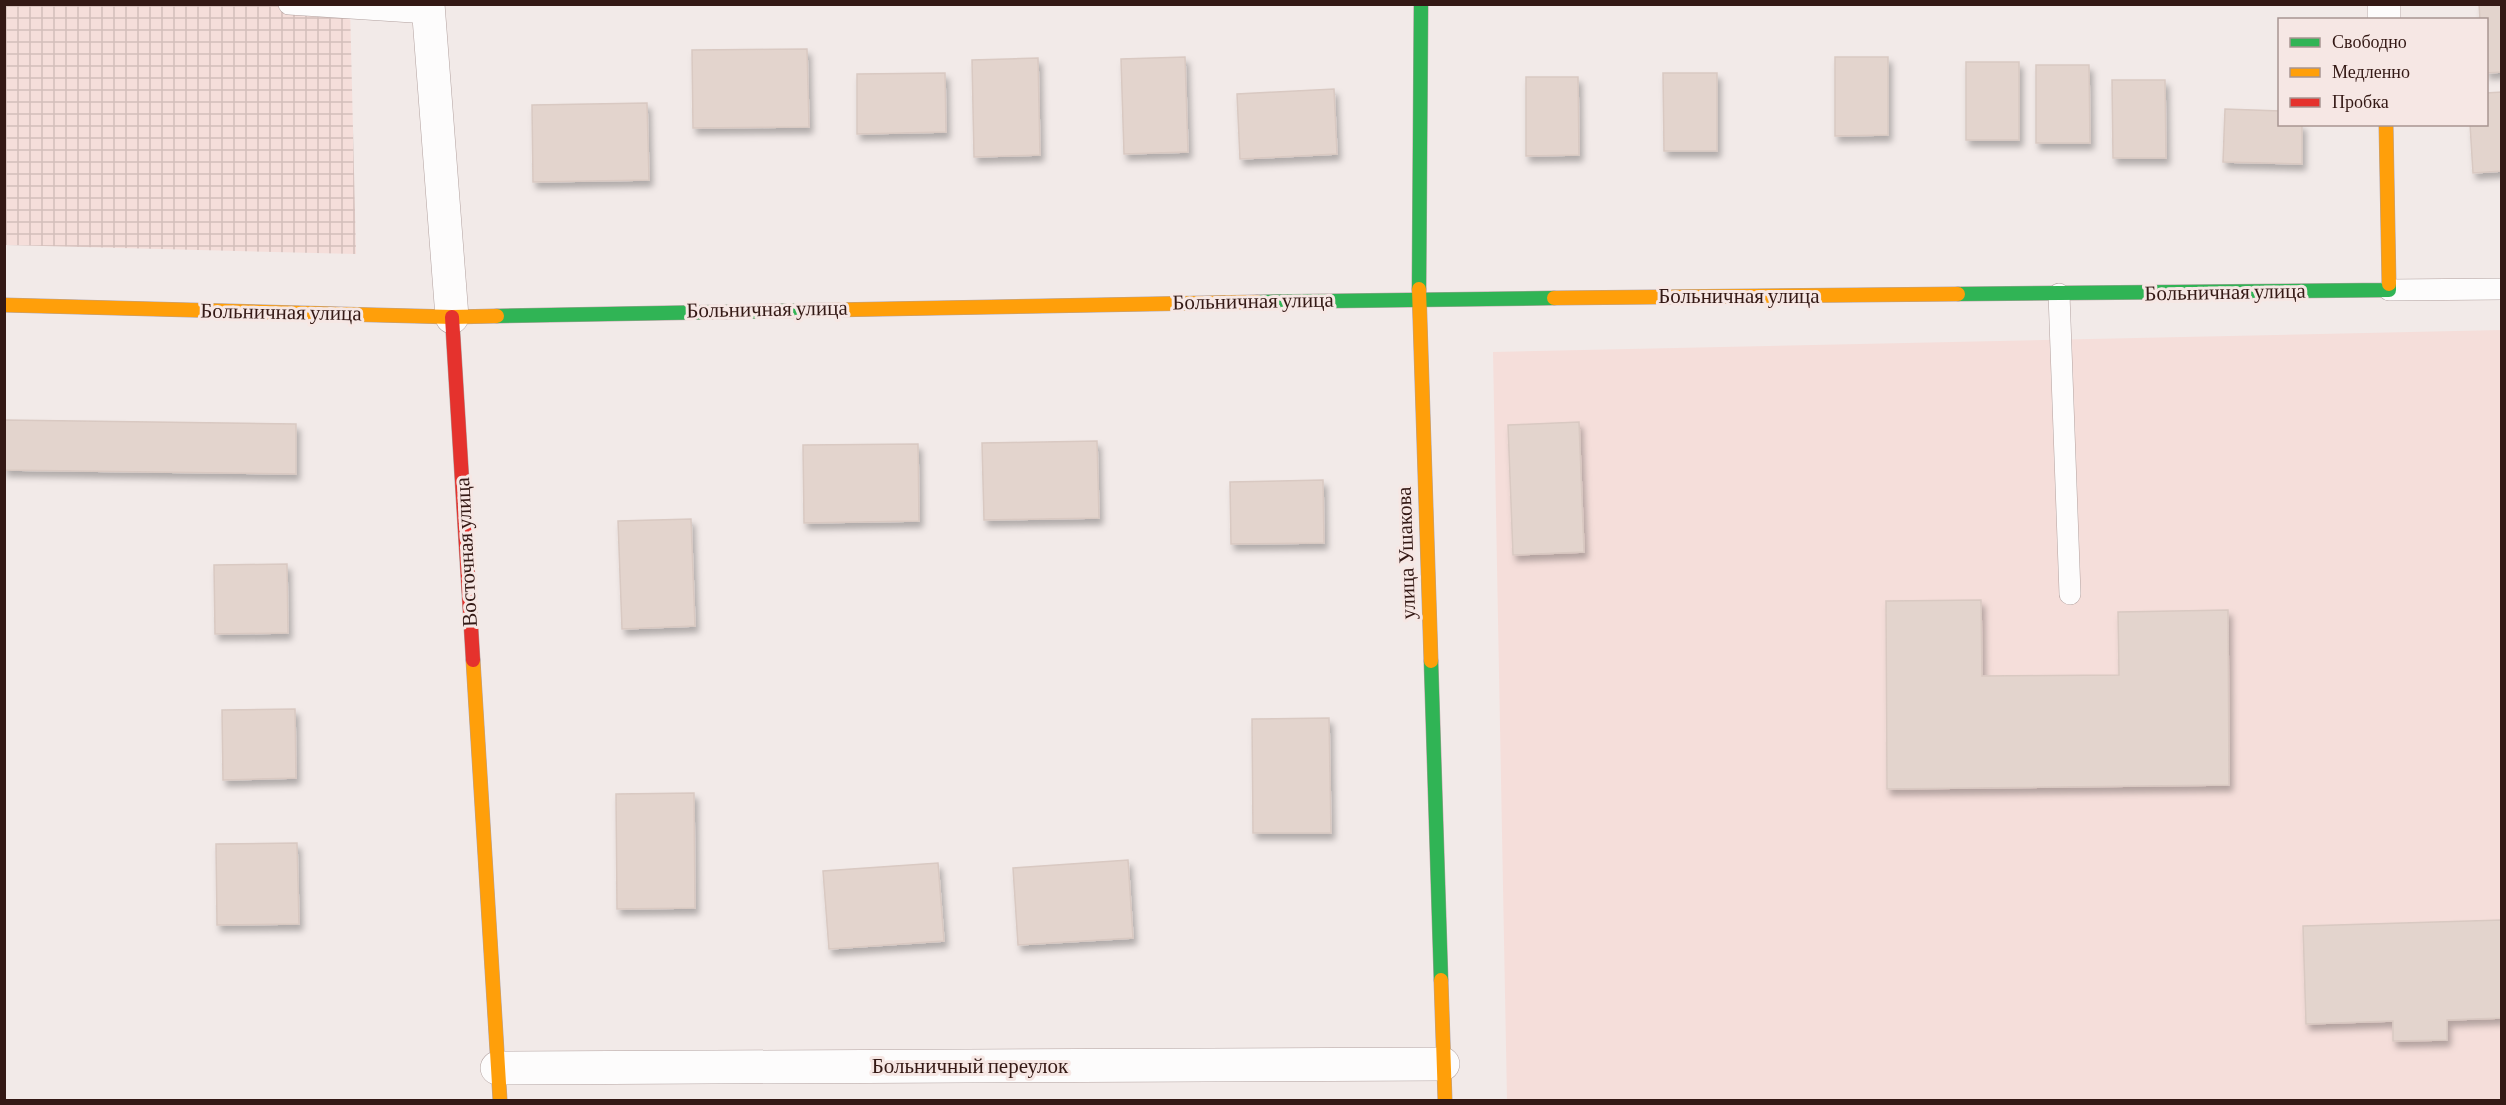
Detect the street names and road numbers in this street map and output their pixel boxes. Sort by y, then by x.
street label: Больничная улица [2144,279,2307,305]
street label: Больничная улица [1658,284,1820,308]
street label: Больничная улица [1172,288,1335,314]
street label: Больничная улица [686,296,849,322]
street label: Больничная улица [200,299,363,325]
street label: Восточная улица [450,476,482,627]
street label: улица Ушакова [1392,485,1420,620]
street label: Больничный переулок [872,1054,1069,1078]

